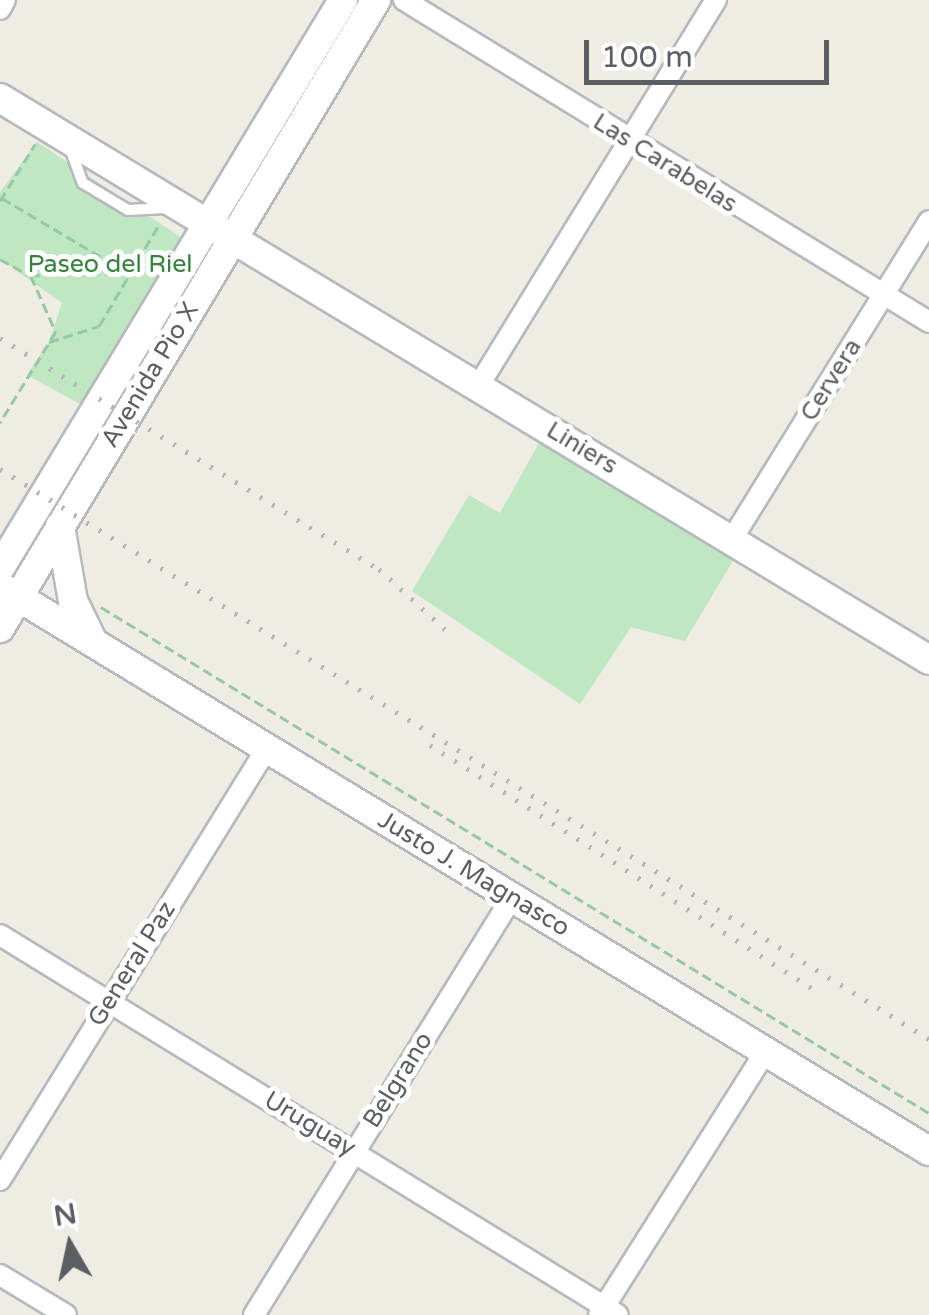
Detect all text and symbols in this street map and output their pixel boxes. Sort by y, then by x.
scale bar [589,20,834,82]
text: 100 m [601,39,693,76]
street label: Las Carabelas [587,107,743,219]
park label: Paseo del Riel [27,249,193,279]
street label: Avenida Pio X [95,297,205,453]
street label: Cervera [794,333,868,427]
street label: Liniers [541,415,623,481]
street label: Justo J. Magnasco [373,805,575,943]
street label: General Paz [82,896,182,1032]
street label: Belgrano [357,1027,439,1133]
street label: Uruguay [259,1085,361,1163]
north arrow [20,1195,120,1295]
text: N [52,1197,79,1234]

